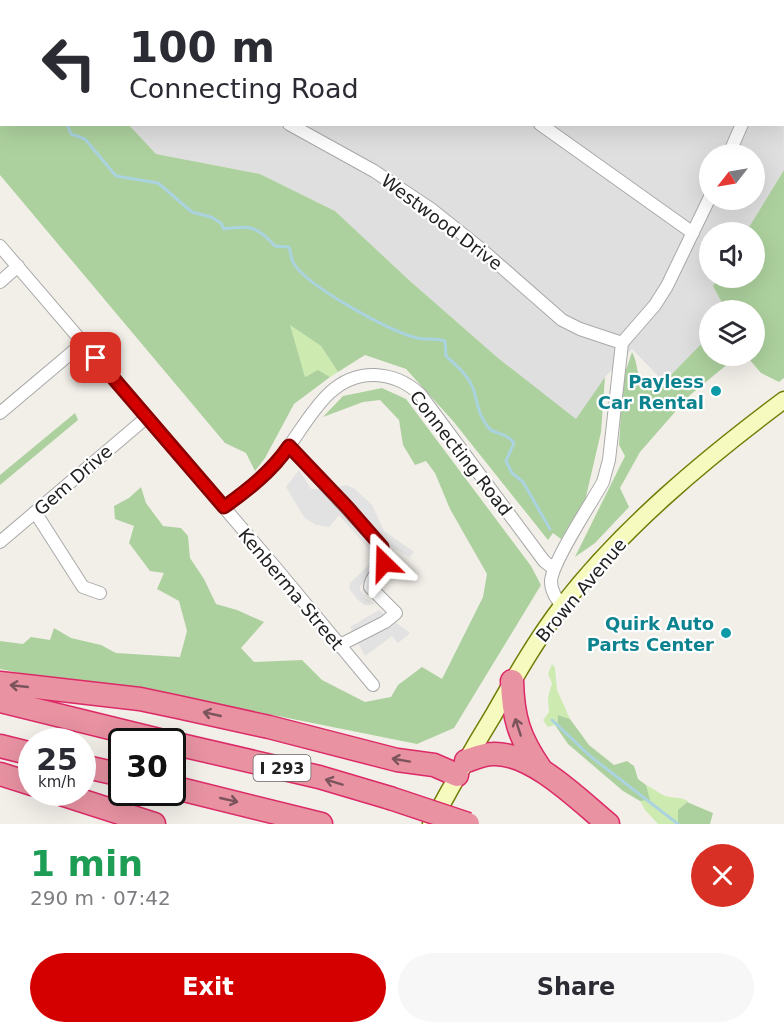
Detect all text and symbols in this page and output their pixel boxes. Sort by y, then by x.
text: 100 m [129,23,275,72]
icon: left [30,24,108,102]
text: Connecting Road [129,73,359,104]
north arrow [699,144,765,210]
map controls [699,144,765,366]
street label: Westwood Drive [377,170,507,274]
button: sound [699,222,765,288]
button: layers [699,300,765,366]
pin [70,332,121,383]
icon: arrive [79,341,112,374]
place label: Payless Car Rental [598,371,704,413]
marker: Payless Car Rental [709,384,723,398]
street label: Connecting Road [406,386,516,520]
street label: Gem Drive [30,440,116,520]
street label: Kenberma Street [234,524,348,654]
position arrow [352,531,416,595]
street label: Brown Avenue [531,534,631,646]
place label: Quirk Auto Parts Center [587,613,714,655]
marker: Quirk Auto Parts Center [719,626,733,640]
one-way arrow [9,680,29,691]
one-way arrow [202,708,221,720]
one-way arrow [512,718,523,737]
speed limit sign: 30 [108,728,186,806]
text: 25 [36,742,78,777]
one-way arrow [392,754,411,765]
road number: I 293 [254,755,310,781]
text: km/h [38,773,76,791]
one-way arrow [325,775,344,786]
one-way arrow [219,795,239,806]
text: 1 min [30,843,143,884]
button: close [691,844,754,907]
text: 290 m · 07:42 [30,886,171,910]
button: Exit [30,953,386,1022]
button: Share [398,953,754,1022]

